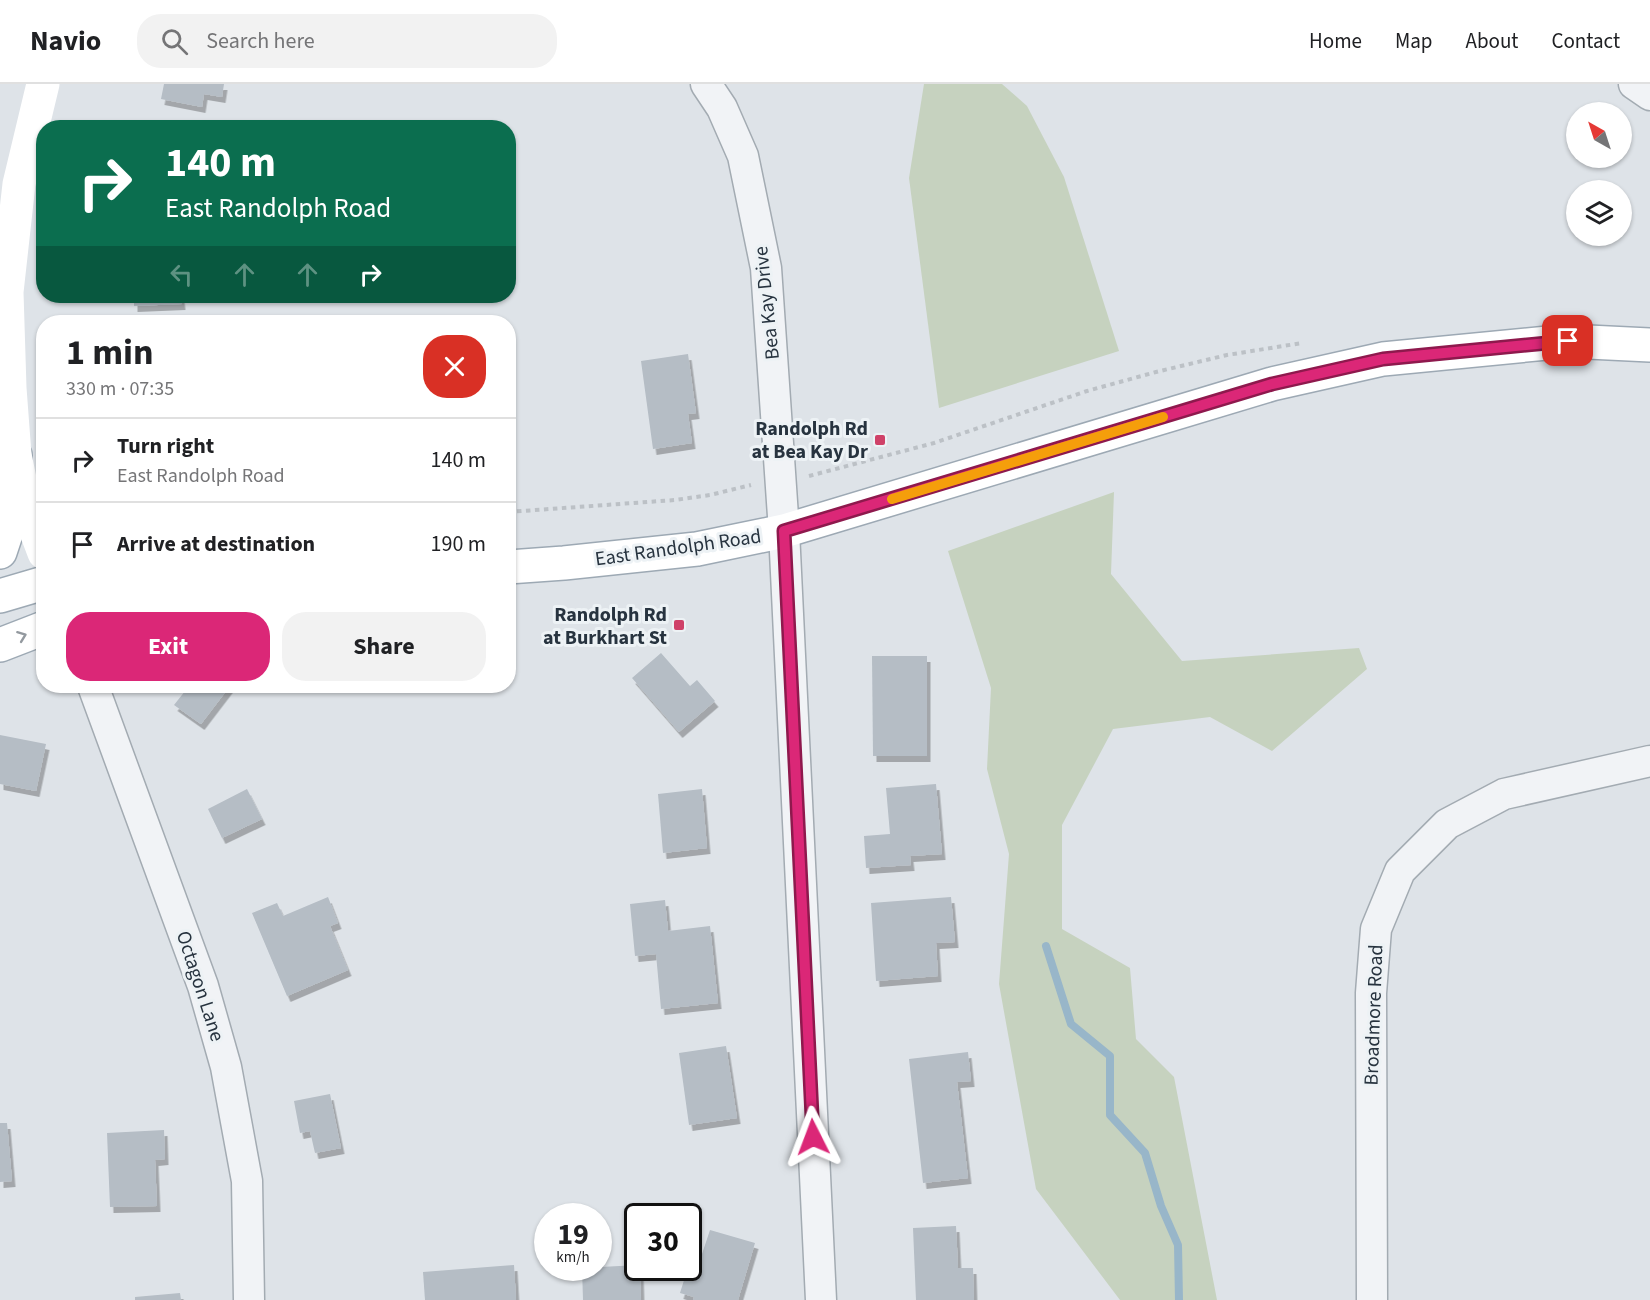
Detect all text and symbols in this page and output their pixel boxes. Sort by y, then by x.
search box [137,14,557,68]
text: Navio [30,21,101,61]
icon: search [158,25,191,58]
text: Search here [206,25,315,57]
text: Home [1309,26,1362,56]
text: Map [1395,26,1433,56]
text: About [1466,26,1518,56]
text: Contact [1551,26,1620,56]
north arrow [1566,102,1632,168]
map controls [1566,102,1632,246]
text: 140 m [165,133,276,193]
icon: right [66,144,144,222]
button: layers [1566,180,1632,246]
text: East Randolph Road [165,189,391,228]
street label: Bea Kay Drive [747,245,787,361]
icon: left [165,258,198,291]
icon: ahead [228,258,261,291]
icon: ahead [291,258,324,291]
icon: right [354,258,387,291]
pin [1542,315,1593,366]
icon: arrive [1551,324,1584,357]
text: 1 min [66,327,154,378]
button: close [423,335,486,398]
text: 330 m · 07:35 [66,375,174,403]
place label: Randolph Rd at Bea Kay Dr [751,415,868,466]
text: Turn right [117,430,214,462]
marker: Randolph Rd at Bea Kay Dr [873,433,887,447]
icon: right [66,444,99,477]
text: 140 m [431,444,486,476]
text: East Randolph Road [117,462,285,490]
street label: East Randolph Road [593,522,763,574]
icon: arrive [66,528,99,561]
text: Arrive at destination [117,528,315,560]
text: 190 m [431,528,486,560]
place label: Randolph Rd at Burkhart St [543,601,667,652]
button: Exit [66,612,270,681]
button: Share [282,612,486,681]
marker: Randolph Rd at Burkhart St [672,618,686,632]
one-way arrow [15,631,26,643]
street label: Octagon Lane [169,927,231,1045]
street label: Broadmore Road [1358,944,1390,1086]
position arrow [781,1105,845,1169]
speed limit sign: 30 [624,1203,702,1281]
text: 19 [557,1213,589,1256]
text: km/h [556,1247,590,1268]

